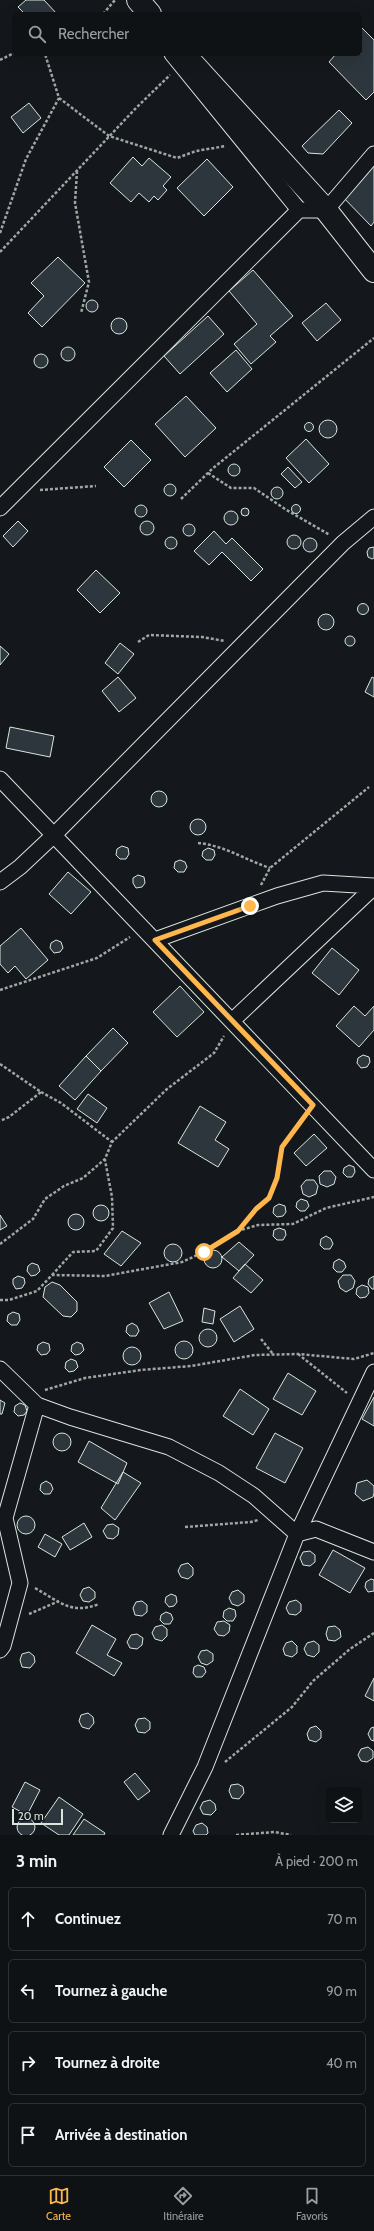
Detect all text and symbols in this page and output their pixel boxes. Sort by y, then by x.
search box [12,12,362,56]
icon: search [26,23,48,45]
text: Rechercher [58,25,129,43]
route end [241,897,259,915]
route start [195,1243,213,1261]
map controls [326,1787,362,1823]
button: layers [326,1787,362,1823]
scale bar [12,1807,63,1826]
text: 20 m [18,1809,44,1823]
text: 3 min [16,1851,57,1871]
text: À pied · 200 m [275,1853,358,1869]
icon: ahead [17,1908,39,1930]
text: Continuez [55,1910,121,1928]
text: 70 m [327,1911,357,1927]
icon: left [17,1980,39,2002]
text: Tournez à gauche [55,1982,167,2000]
text: 90 m [326,1983,357,1999]
icon: right [17,2052,39,2074]
text: Tournez à droite [55,2054,160,2072]
text: 40 m [326,2055,357,2071]
icon: arrive [17,2124,39,2146]
text: Arrivée à destination [55,2126,187,2144]
tab: Carte [46,2185,71,2223]
tab: Itinéraire [163,2185,204,2223]
tab: Favoris [296,2185,328,2223]

